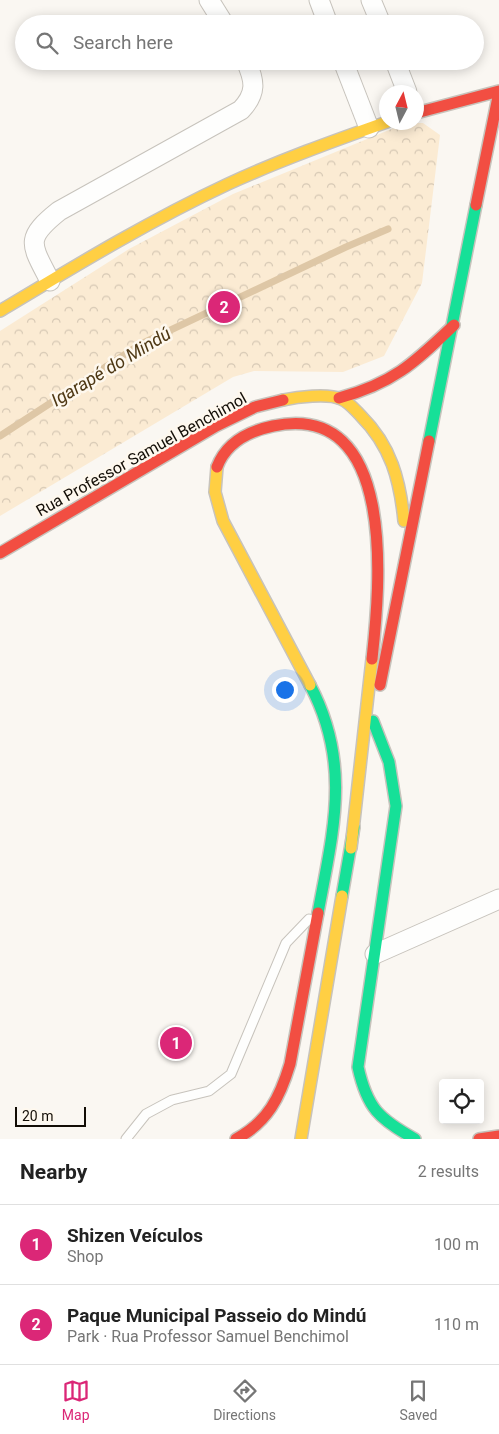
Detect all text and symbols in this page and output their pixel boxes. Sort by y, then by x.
search box [15,15,484,70]
icon: search [33,29,61,57]
text: Search here [73,31,173,54]
north arrow [379,85,424,130]
pin: 2 [208,288,240,326]
water label: Igarapé do Mindú [47,323,175,410]
street label: Rua Professor Samuel Benchimol [33,389,250,520]
your location [272,677,298,703]
pin: 1 [160,1024,192,1062]
map controls [439,1079,484,1124]
button: locate [439,1079,484,1124]
scale bar [15,1104,86,1127]
text: 20 m [22,1108,54,1124]
text: Nearby [20,1160,87,1184]
text: 2 results [418,1162,479,1181]
text: Shizen Veículos [67,1224,203,1247]
text: 1 [31,1235,41,1254]
text: 100 m [434,1235,479,1254]
text: Shop [67,1247,103,1266]
text: Paque Municipal Passeio do Mindú [67,1304,367,1327]
text: 2 [31,1315,41,1334]
text: 110 m [434,1315,479,1334]
text: Park · Rua Professor Samuel Benchimol [67,1327,349,1346]
tab: Map [62,1377,90,1423]
tab: Directions [213,1377,276,1423]
tab: Saved [399,1377,437,1423]

